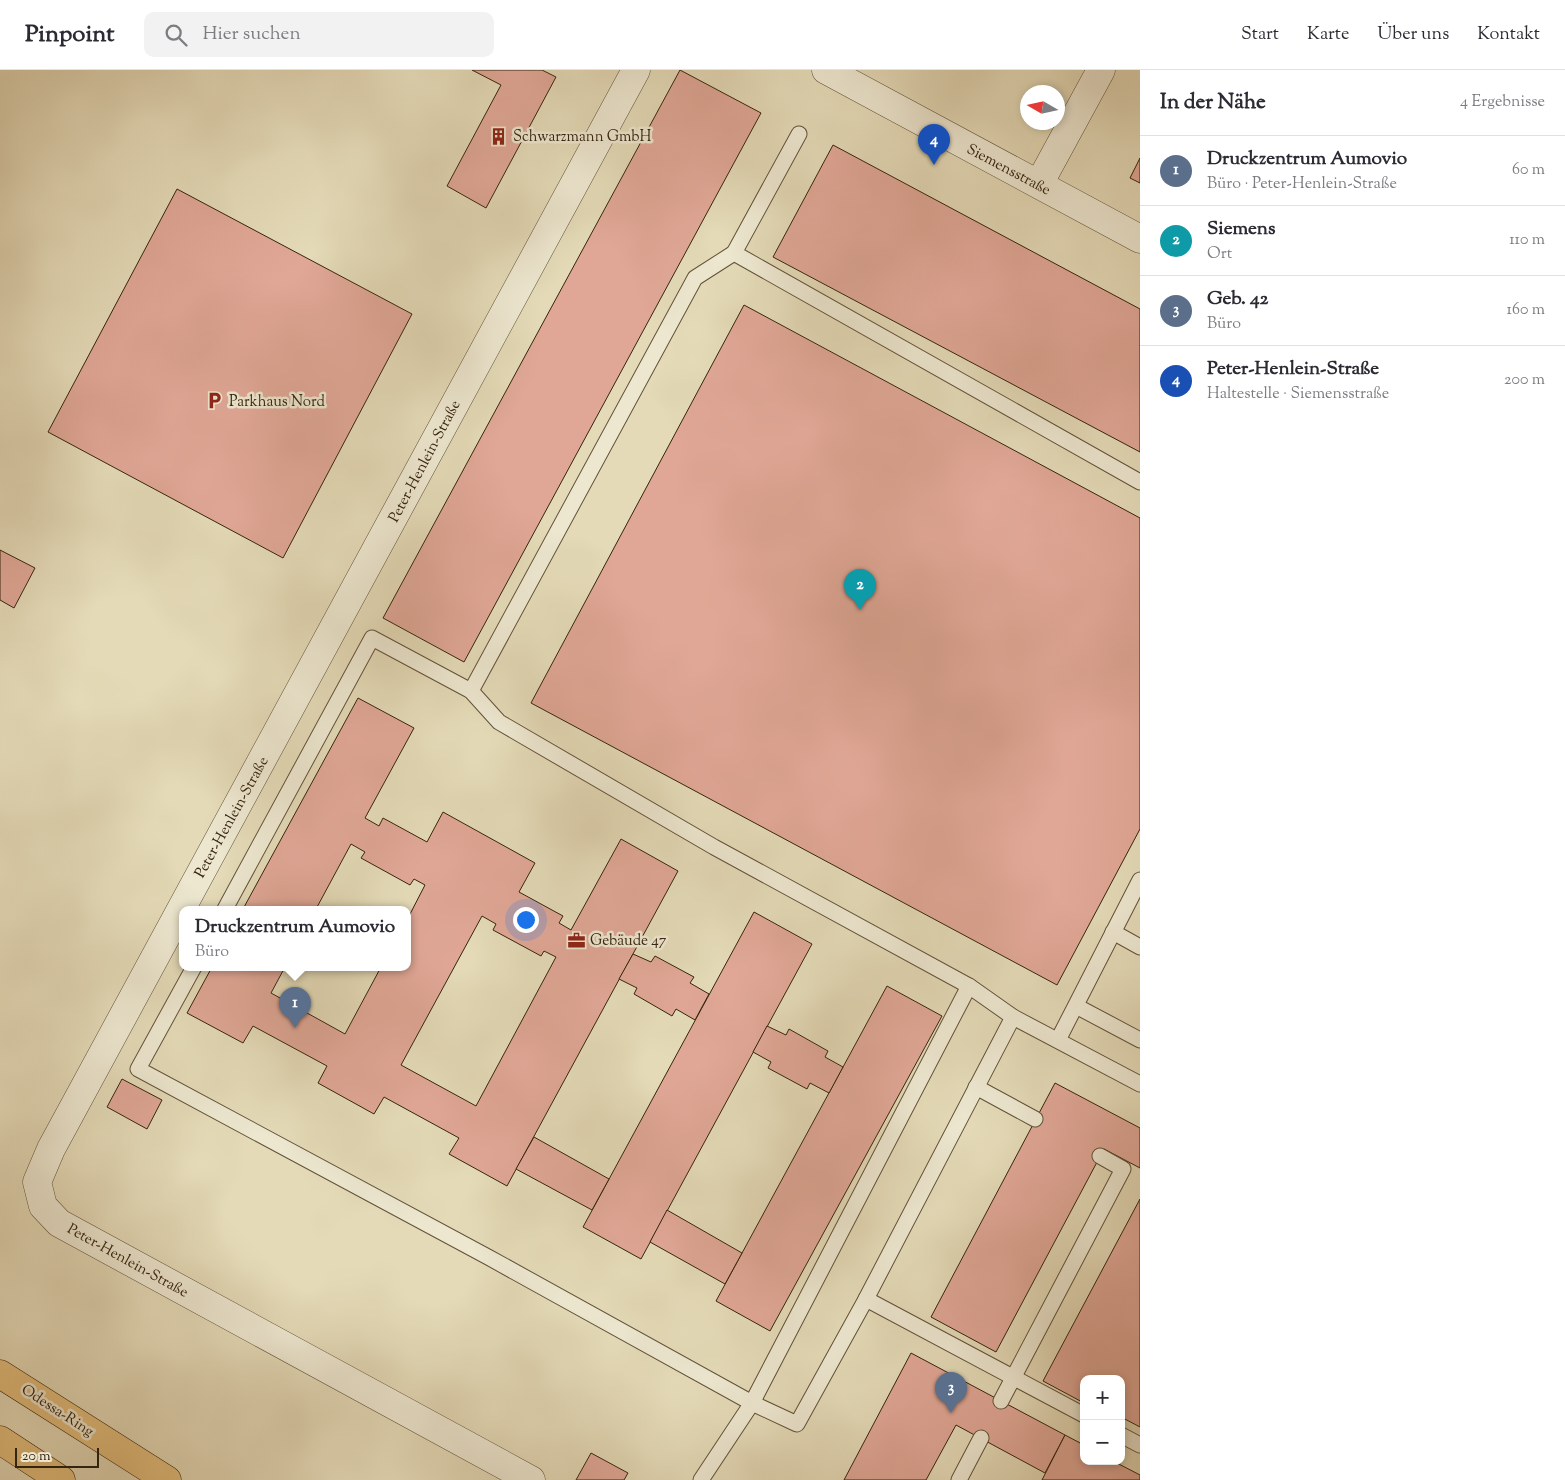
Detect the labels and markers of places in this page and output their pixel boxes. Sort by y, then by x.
pin: 4 [918,124,950,165]
building icon: Schwarzmann GmbH [489,126,509,146]
place label: Schwarzmann GmbH [513,127,651,148]
parking icon: Parkhaus Nord [205,391,225,411]
place label: Parkhaus Nord [229,392,326,413]
pin: 2 [844,569,876,610]
office icon: Gebäude 47 [566,930,586,950]
place label: Gebäude 47 [590,931,667,952]
pin: 1 [279,987,311,1028]
pin: 3 [935,1372,967,1413]

